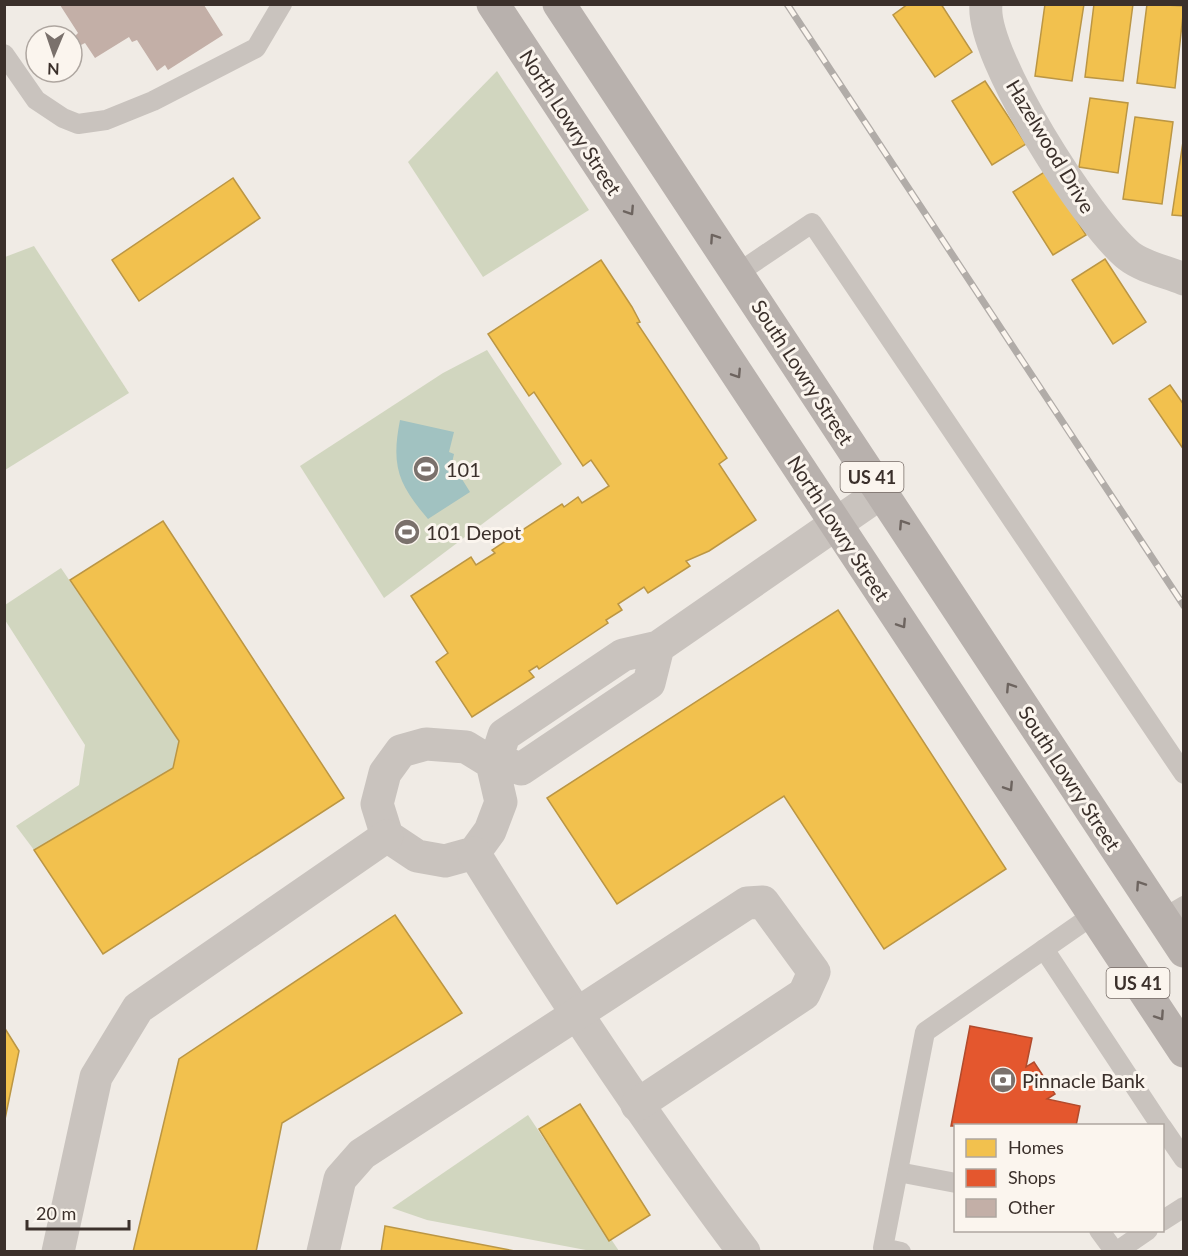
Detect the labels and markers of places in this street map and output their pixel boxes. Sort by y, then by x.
sports icon: 101 [411,454,441,484]
place label: 101 [446,457,481,481]
sports icon: 101 Depot [392,517,422,547]
place label: 101 Depot [426,520,521,544]
bank icon: Pinnacle Bank [988,1065,1018,1095]
place label: Pinnacle Bank [1022,1068,1146,1092]

